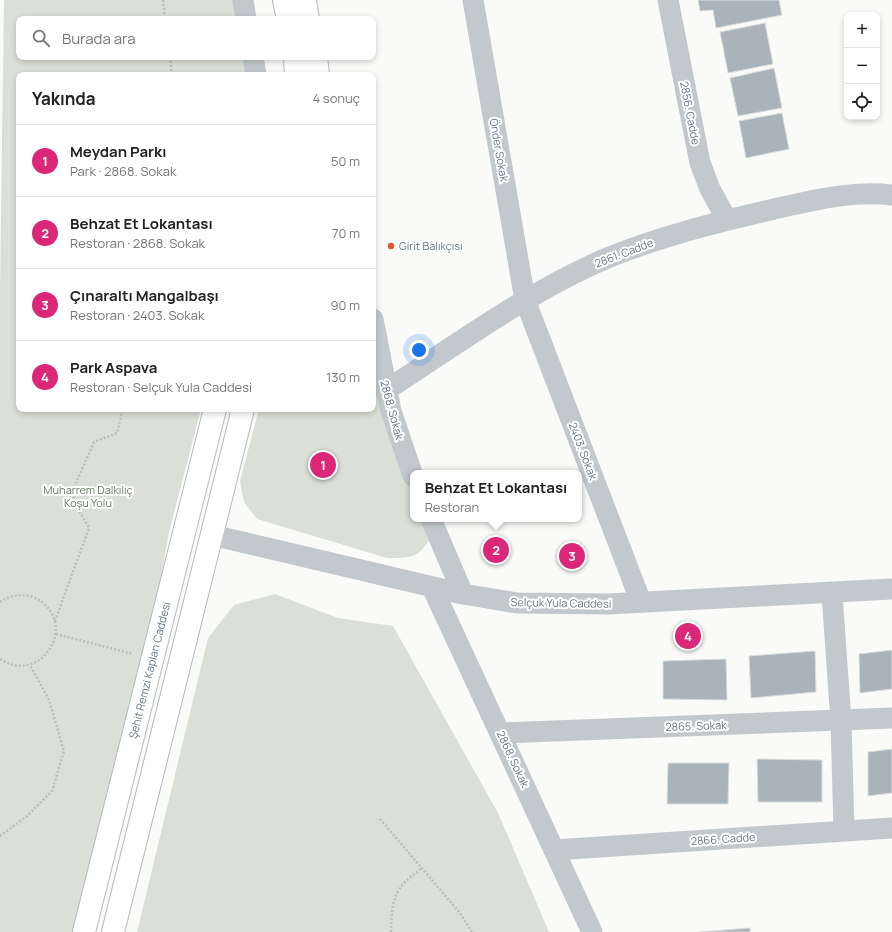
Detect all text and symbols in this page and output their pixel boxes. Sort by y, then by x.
map controls [844,12,880,120]
button: + [844,12,880,48]
search box [16,16,376,60]
icon: search [30,27,52,49]
text: Burada ara [62,28,136,49]
button: − [844,48,880,84]
street label: 2856. Cadde [677,80,704,146]
button: locate [844,84,880,120]
text: Yakında [32,87,96,110]
text: 4 sonuç [313,89,360,107]
street label: Önder Sokak [487,117,513,183]
text: Meydan Parkı [70,141,166,162]
text: 1 [42,152,48,170]
text: 50 m [331,152,360,170]
text: Park · 2868. Sokak [70,162,176,180]
text: Behzat Et Lokantası [70,213,213,234]
text: 2 [41,224,49,242]
text: 70 m [332,224,360,242]
text: Restoran · 2868. Sokak [70,234,205,252]
street label: 2861. Cadde [592,234,656,271]
place label: Girit Balıkçısı [399,238,463,253]
marker: Girit Balıkçısı [386,241,396,251]
text: Çınaraltı Mangalbaşı [70,285,219,306]
text: 3 [41,296,49,314]
text: 90 m [330,296,360,314]
text: Restoran · 2403. Sokak [70,306,204,324]
your location [409,340,429,360]
text: Park Aspava [70,357,157,378]
text: 4 [41,368,49,386]
text: 130 m [326,368,360,386]
text: Restoran · Selçuk Yula Caddesi [70,378,252,396]
street label: 2868. Sokak [377,378,408,442]
street label: 2403. Sokak [566,420,602,482]
pin: 1 [310,450,336,480]
popup [410,470,582,522]
text: Behzat Et Lokantası [425,477,567,498]
park label: Muharrem Dalkılıç Koşu Yolu [43,482,133,510]
text: Restoran [425,498,479,516]
pin: 2 [483,535,509,565]
pin: 3 [559,541,585,571]
street label: Selçuk Yula Caddesi [510,594,612,611]
street label: Şehit Remzi Kaplan Caddesi [125,600,173,740]
pin: 4 [675,621,701,651]
street label: 2865. Sokak [665,717,727,734]
street label: 2868. Sokak [494,728,533,790]
street label: 2866. Cadde [690,829,756,848]

